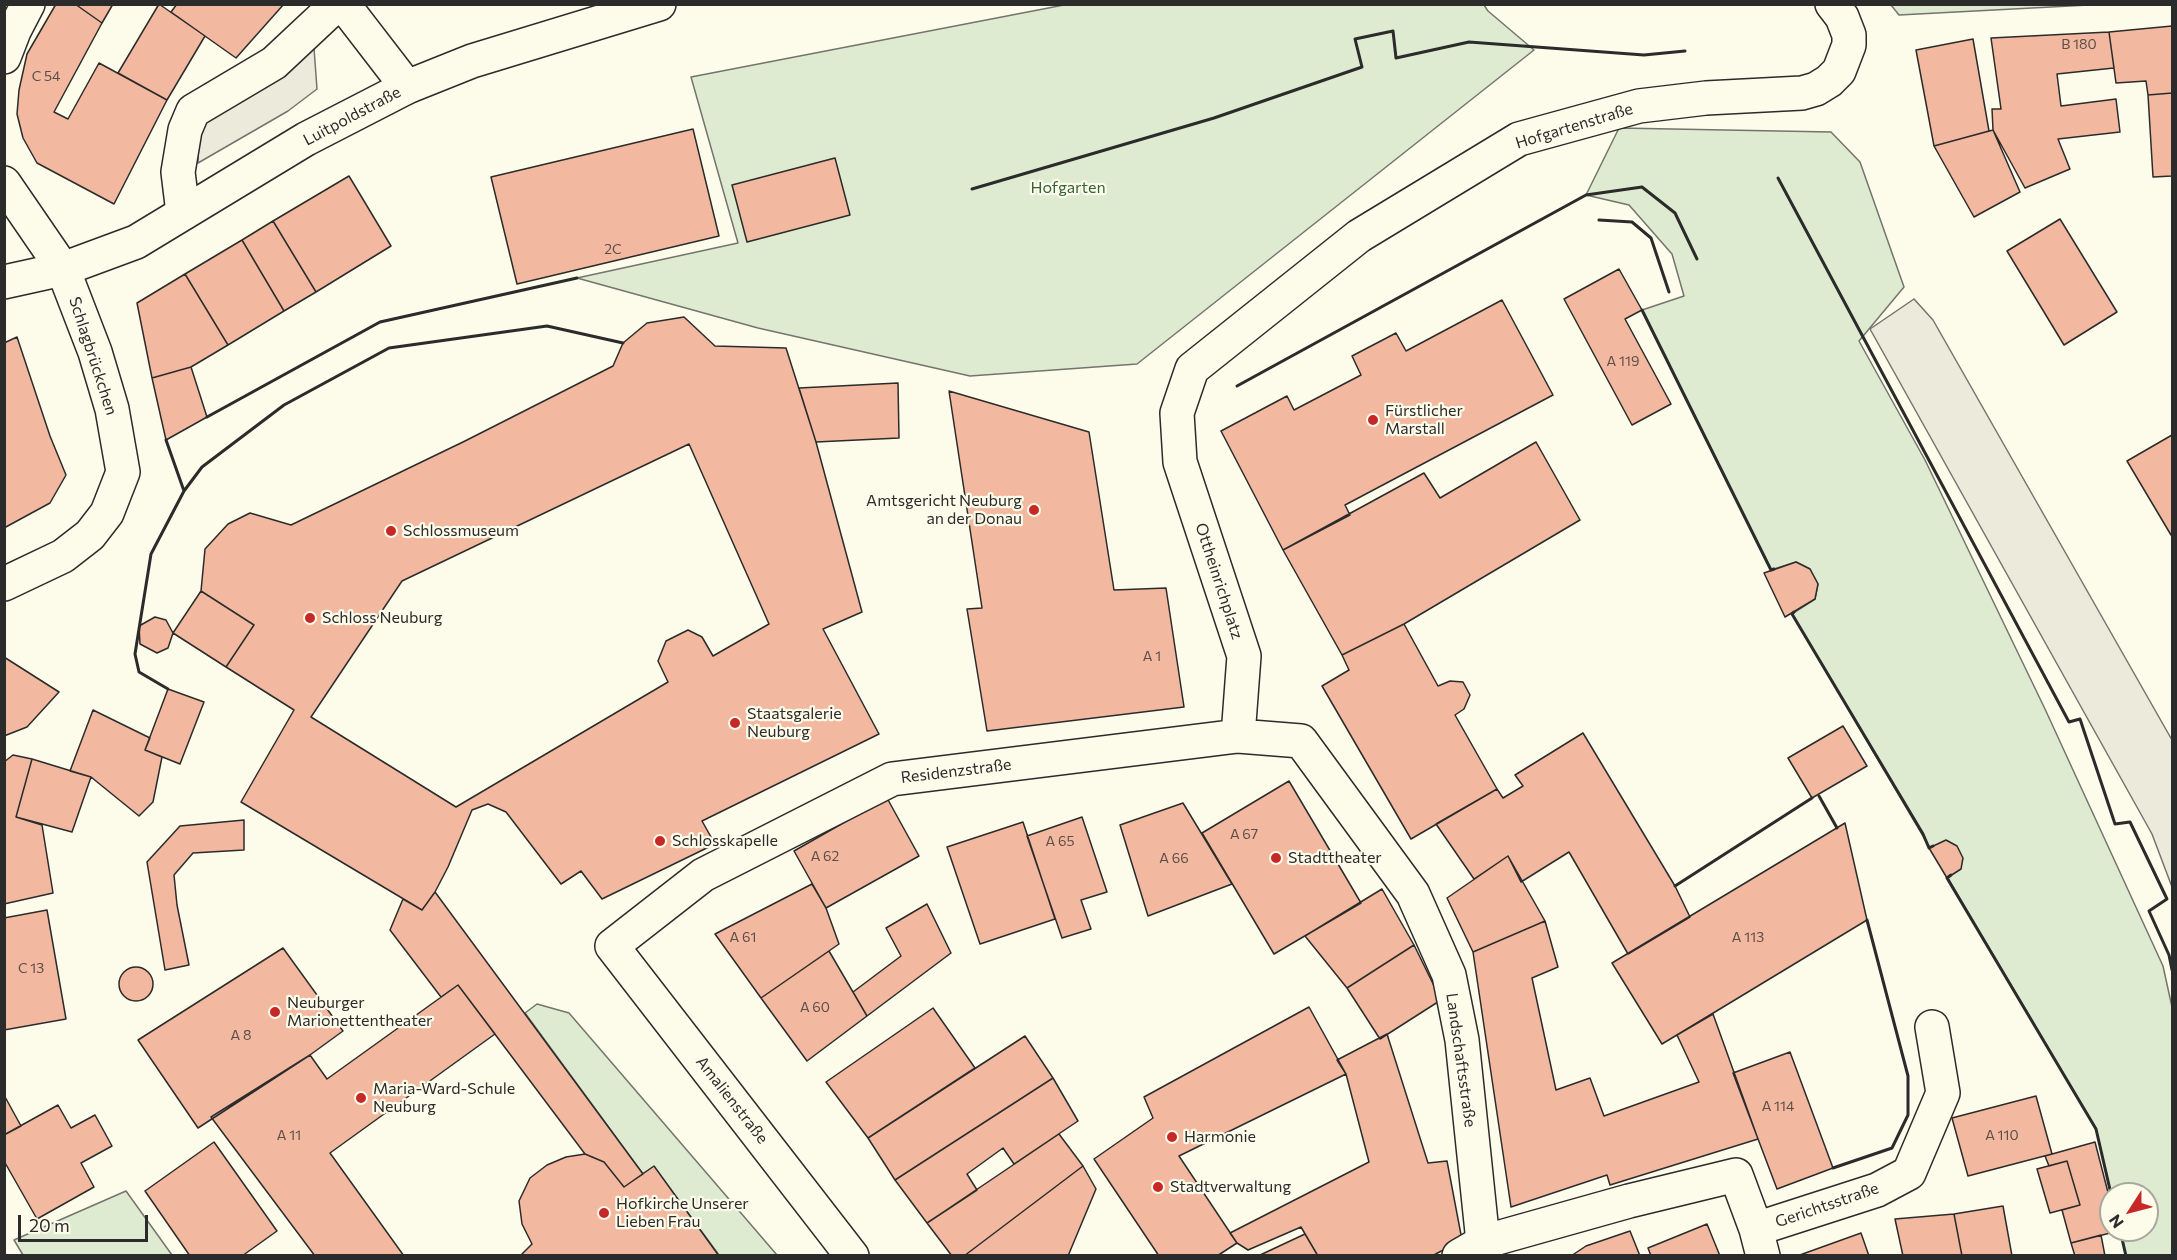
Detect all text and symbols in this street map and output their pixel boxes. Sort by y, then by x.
house number: B 180 [2061,36,2097,52]
house number: C 54 [32,68,60,84]
street label: Luitpoldstraße [300,82,404,150]
street label: Hofgartenstraße [1513,99,1635,153]
park label: Hofgarten [1030,178,1106,198]
house number: 2C [604,241,622,257]
street label: Schlagbrückchen [65,294,121,418]
house number: A 119 [1607,353,1639,369]
place label: Fürstlicher Marstall [1385,401,1463,439]
marker: Fürstlicher Marstall [1366,413,1380,427]
place label: Amtsgericht Neuburg an der Donau [866,491,1022,529]
marker: Amtsgericht Neuburg an der Donau [1027,503,1041,517]
street label: Ottheinrichplatz [1191,520,1247,642]
place label: Schlossmuseum [403,521,519,541]
marker: Schlossmuseum [384,524,398,538]
place label: Schloss Neuburg [322,608,442,628]
marker: Schloss Neuburg [303,611,317,625]
house number: A 1 [1143,648,1161,664]
place label: Staatsgalerie Neuburg [747,704,842,742]
marker: Staatsgalerie Neuburg [728,716,742,730]
street label: Residenzstraße [900,755,1012,787]
house number: A 67 [1230,826,1258,842]
place label: Schlosskapelle [672,831,778,851]
house number: A 65 [1046,833,1074,849]
marker: Schlosskapelle [653,834,667,848]
house number: A 62 [811,848,839,864]
place label: Stadttheater [1288,848,1382,868]
house number: A 66 [1159,850,1189,866]
marker: Stadttheater [1269,851,1283,865]
house number: A 61 [730,929,756,945]
house number: A 113 [1732,929,1764,945]
house number: C 13 [18,960,44,976]
street label: Landschaftsstraße [1442,992,1480,1128]
place label: Neuburger Marionettentheater [287,993,433,1031]
house number: A 60 [800,999,830,1015]
marker: Neuburger Marionettentheater [268,1005,282,1019]
house number: A 8 [231,1027,251,1043]
street label: Amalienstraße [692,1052,772,1148]
place label: Maria-Ward-Schule Neuburg [373,1079,515,1117]
marker: Maria-Ward-Schule Neuburg [354,1091,368,1105]
house number: A 114 [1762,1098,1794,1114]
house number: A 11 [277,1127,301,1143]
place label: Harmonie [1184,1127,1256,1147]
house number: A 110 [1985,1127,2019,1143]
marker: Harmonie [1165,1130,1179,1144]
place label: Stadtverwaltung [1170,1177,1291,1197]
street label: Gerichtsstraße [1773,1178,1881,1232]
marker: Stadtverwaltung [1151,1180,1165,1194]
north arrow [2099,1182,2159,1242]
place label: Hofkirche Unserer Lieben Frau [616,1194,749,1232]
scale bar [21,1203,152,1241]
marker: Hofkirche Unserer Lieben Frau [597,1206,611,1220]
text: N [2104,1211,2127,1232]
text: 20 m [29,1214,70,1236]

